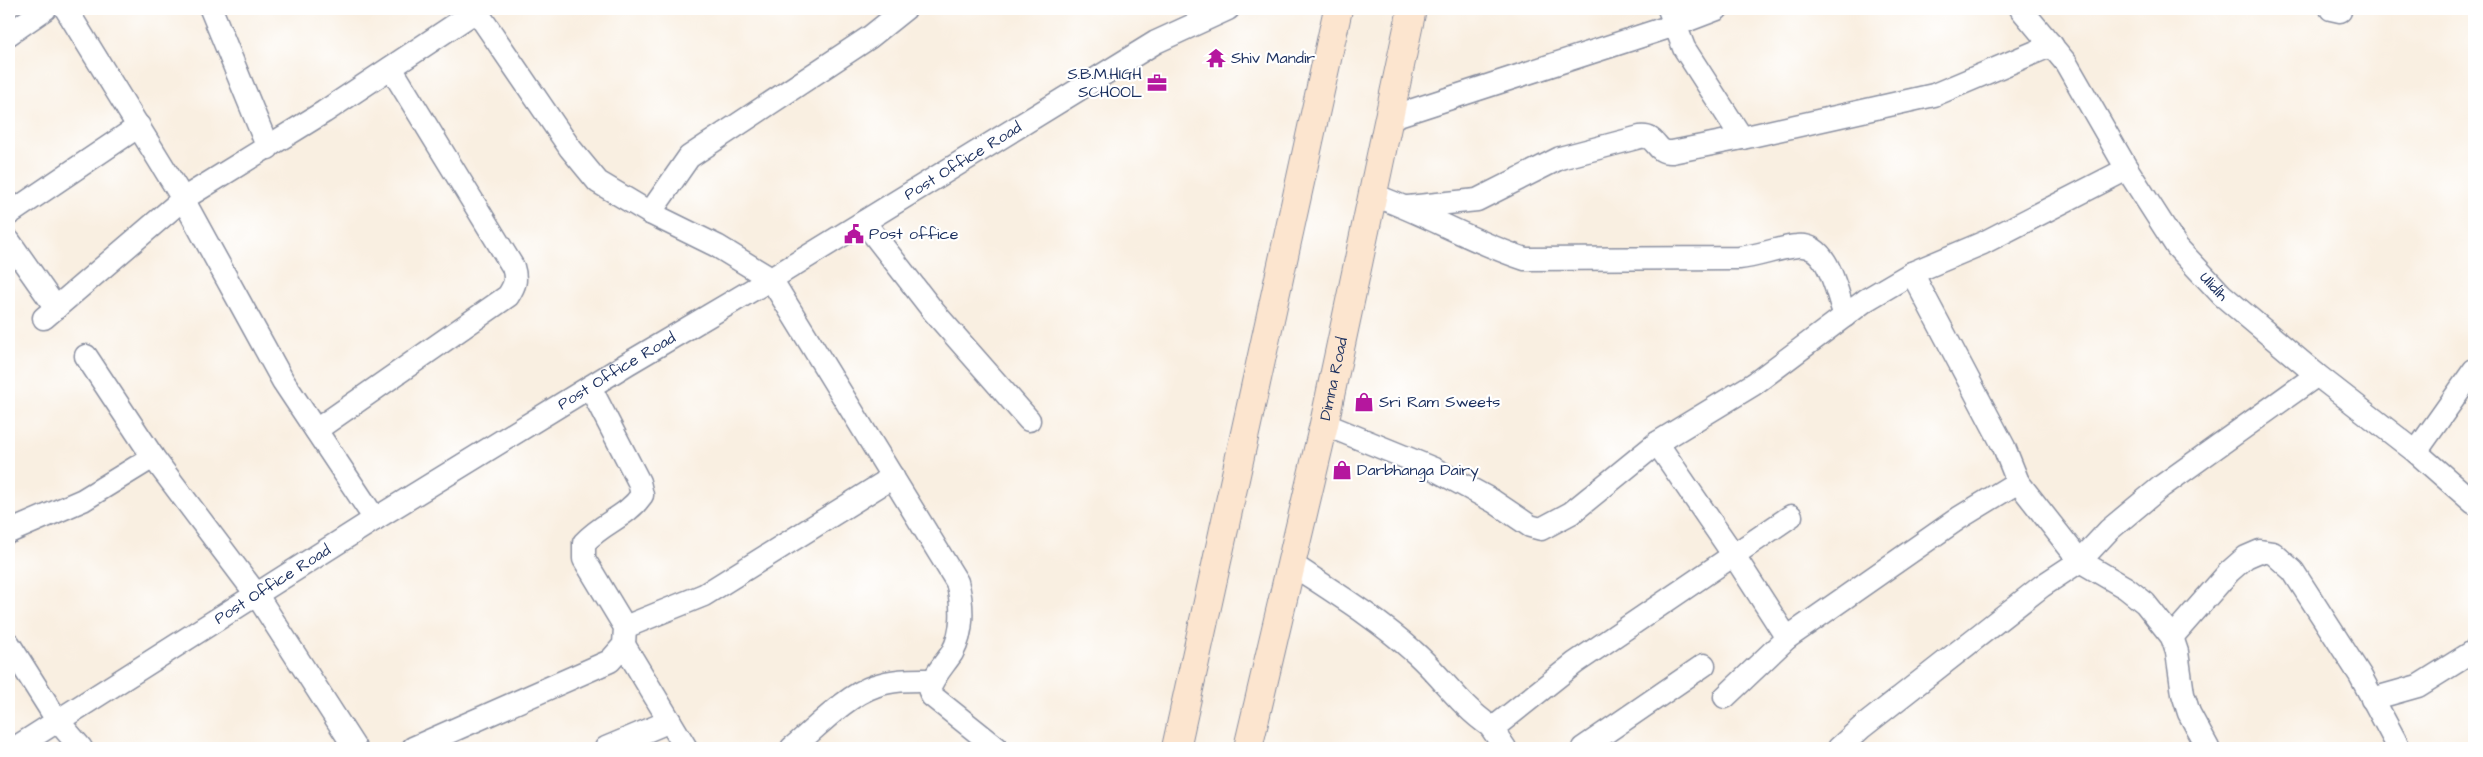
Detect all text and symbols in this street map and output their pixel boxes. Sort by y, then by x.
temple icon: Shiv Mandir [1205,47,1227,69]
place label: Shiv Mandir [1231,47,1315,69]
place label: S.B.M.HIGH SCHOOL [1067,63,1142,103]
office icon: S.B.M.HIGH SCHOOL [1146,72,1168,94]
street label: Post Office Road [900,116,1026,205]
public building icon: Post office [843,223,865,245]
place label: Post office [869,223,959,245]
street label: Ulidih [2195,267,2232,306]
street label: Post Office Road [553,327,680,415]
street label: Dimna Road [1314,335,1353,422]
shop icon: Sri Ram Sweets [1353,391,1375,413]
place label: Sri Ram Sweets [1379,391,1500,413]
shop icon: Darbhanga Dairy [1331,459,1353,481]
place label: Darbhanga Dairy [1357,459,1479,482]
street label: Post Office Road [210,539,335,630]

